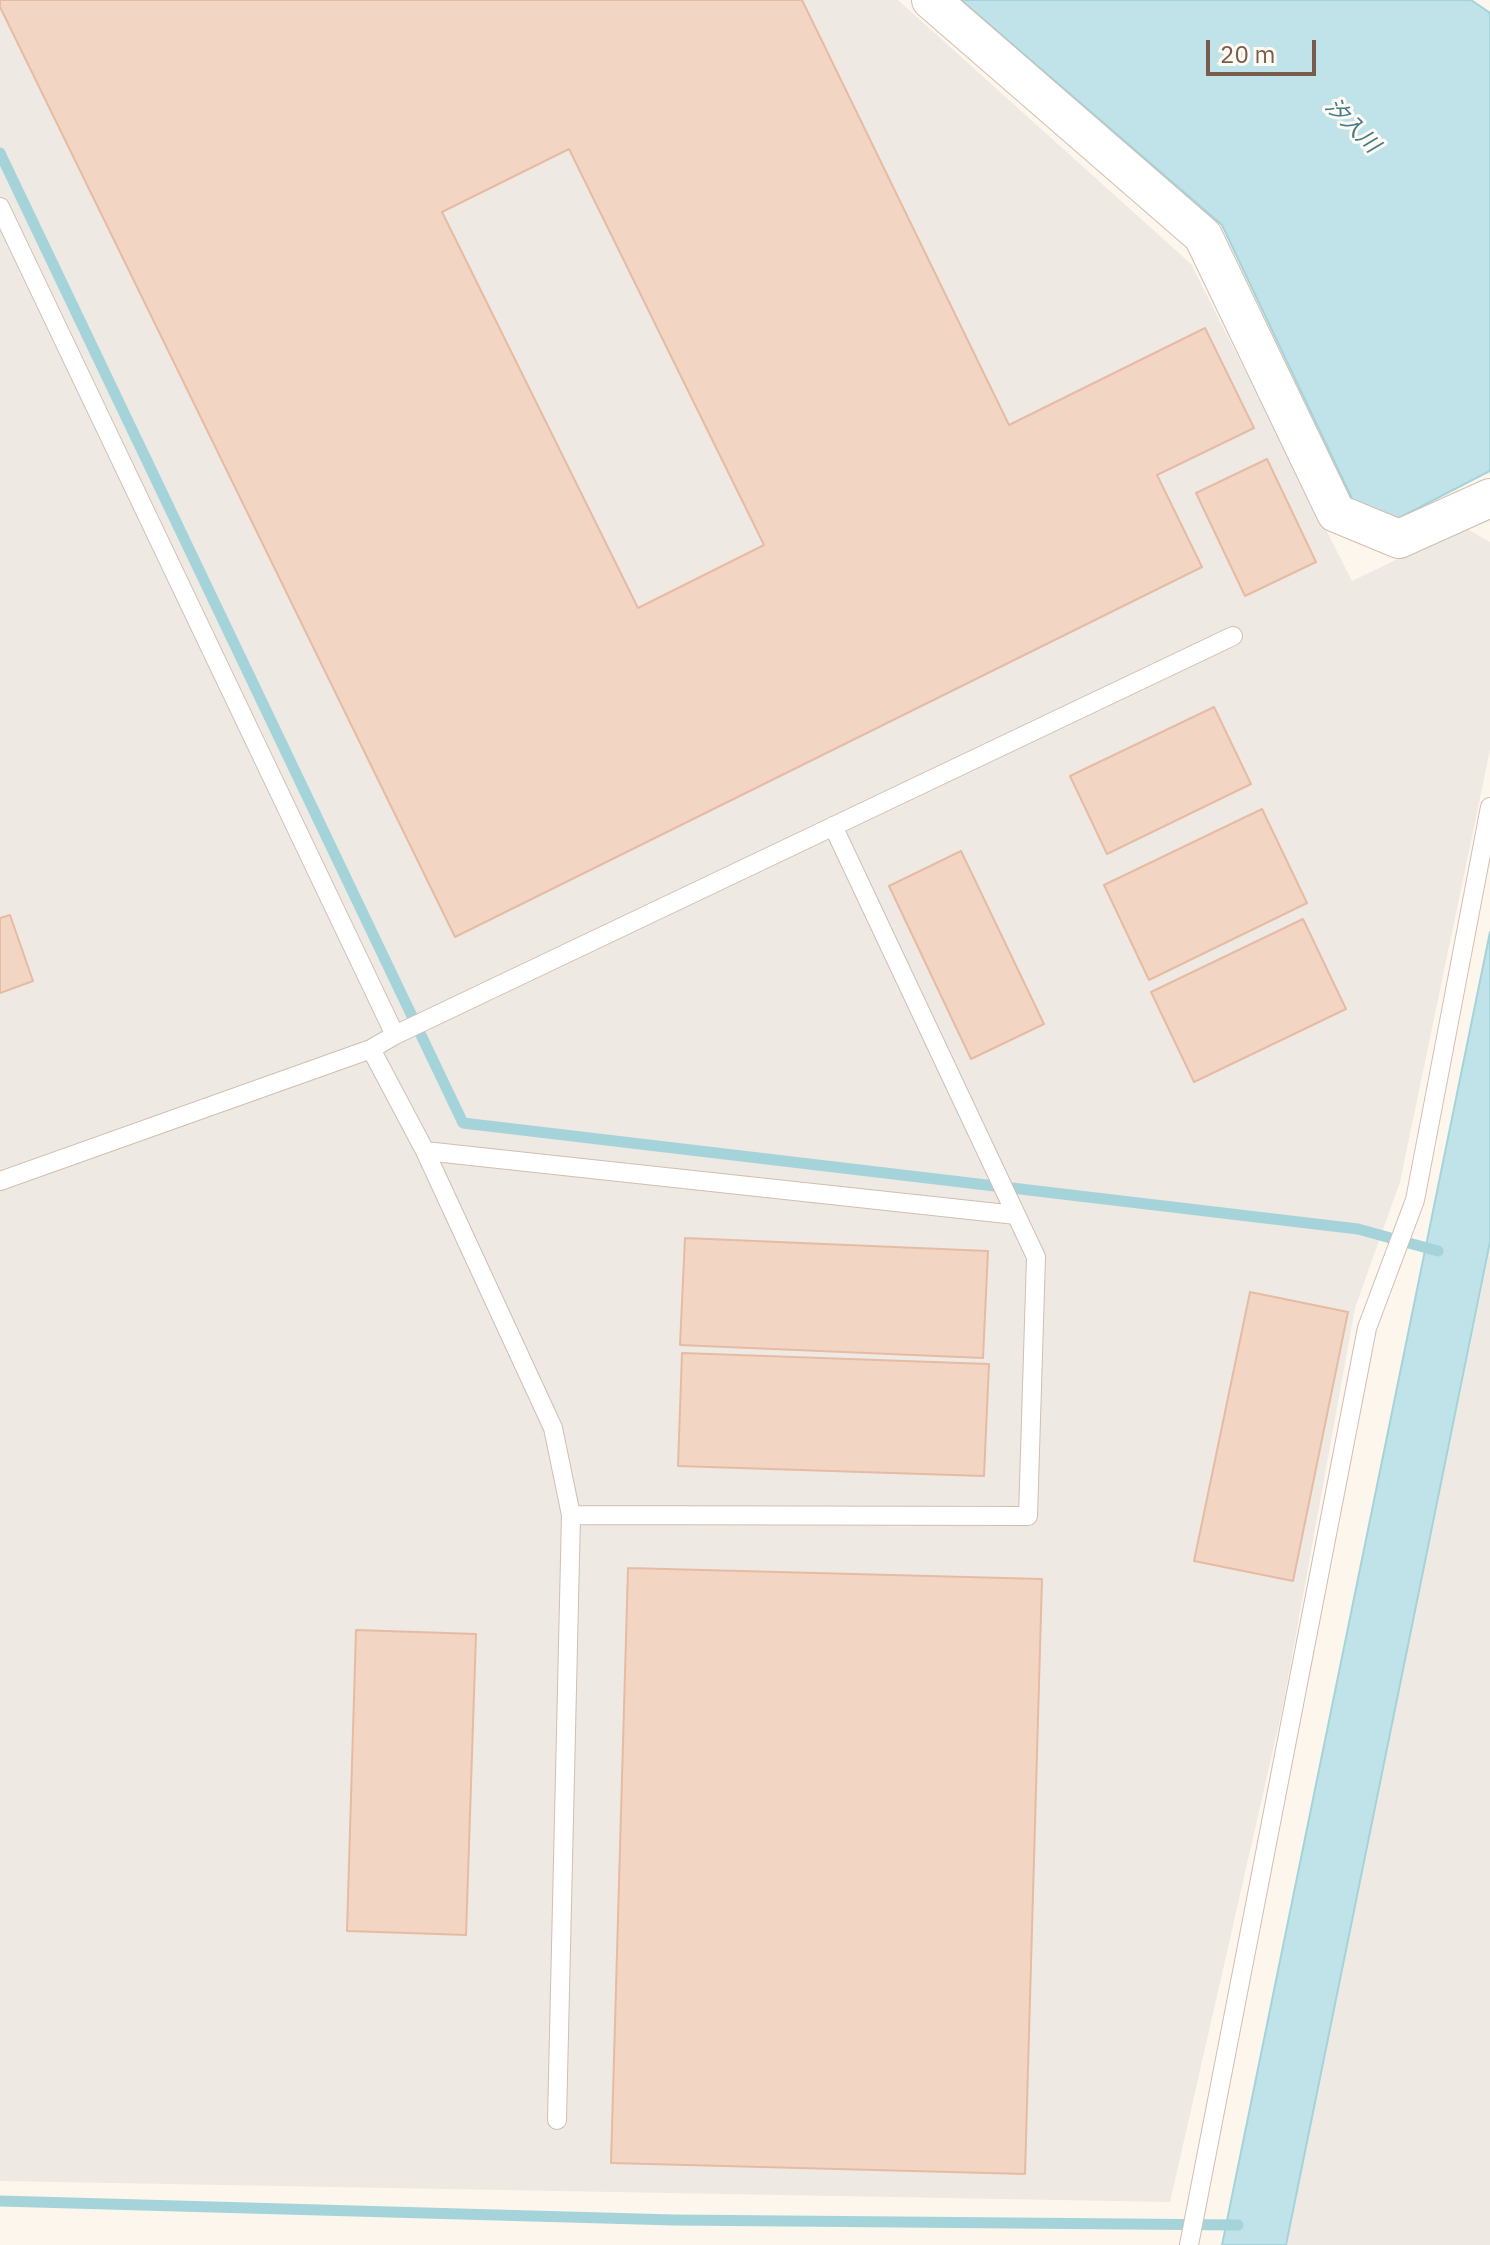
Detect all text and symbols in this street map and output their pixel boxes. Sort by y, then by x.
scale bar [1210,24,1320,74]
text: 20 m [1220,38,1275,70]
water label: 汐入川 [1319,93,1385,159]

